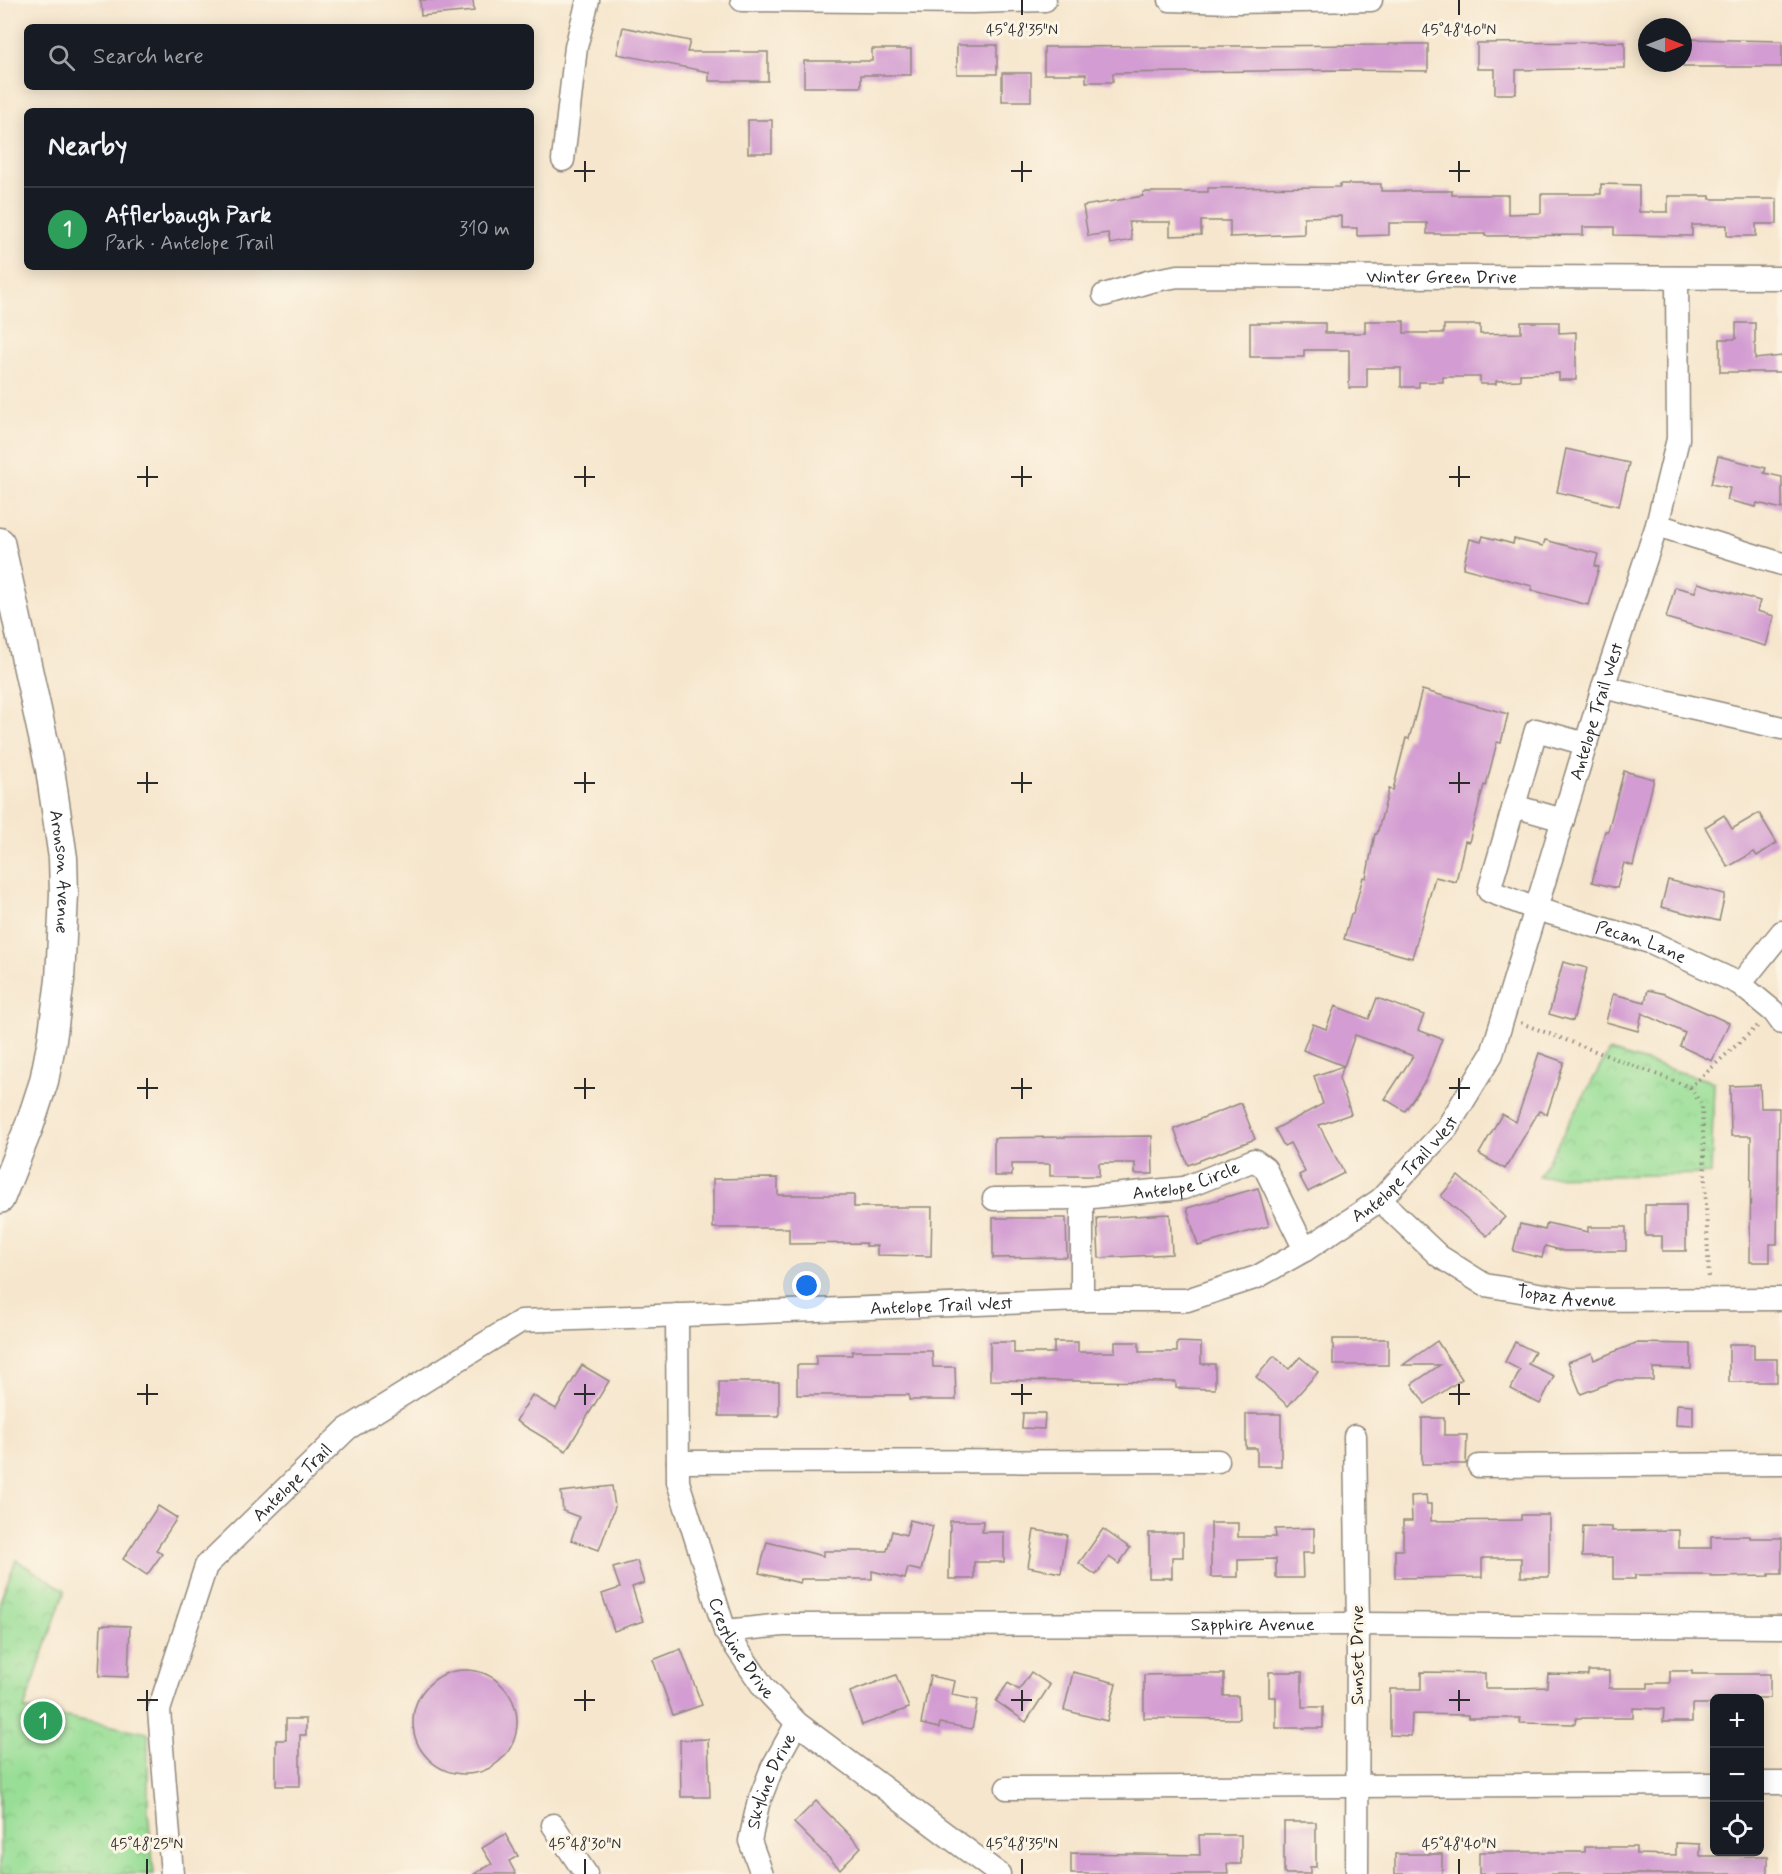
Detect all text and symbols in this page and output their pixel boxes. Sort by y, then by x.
north arrow [1638,18,1692,72]
text: 45°48'35"N [986,21,1058,41]
text: 45°48'40"N [1422,21,1496,41]
search box [24,24,534,90]
icon: search [45,41,78,74]
text: Search here [93,43,204,71]
text: Nearby [48,130,127,164]
text: Afflerbaugh Park [105,202,271,230]
text: 1 [63,216,72,243]
text: 310 m [459,216,510,243]
text: Park · Antelope Trail [105,230,274,257]
street label: Winter Green Drive [1366,266,1517,290]
street label: Antelope Trail West [1565,639,1630,783]
street label: Aronson Avenue [43,808,75,934]
street label: Pecan Lane [1592,916,1690,970]
street label: Antelope Trail West [1347,1111,1465,1229]
street label: Antelope Circle [1131,1156,1243,1206]
your location [792,1271,821,1300]
street label: Topaz Avenue [1515,1280,1616,1313]
street label: Antelope Trail West [870,1292,1014,1321]
street label: Antelope Trail [248,1439,338,1527]
street label: Crestline Drive [702,1595,780,1705]
street label: Sunset Drive [1346,1605,1370,1705]
street label: Sapphire Avenue [1191,1613,1315,1637]
map controls [1710,1694,1764,1856]
button: + [1710,1694,1764,1748]
pin: 1 [24,1698,63,1744]
street label: Skyline Drive [742,1729,802,1831]
button: − [1710,1748,1764,1802]
button: locate [1710,1802,1764,1856]
text: 45°48'25"N [111,1835,183,1855]
text: 45°48'30"N [549,1835,621,1855]
text: 45°48'35"N [986,1835,1058,1855]
text: 45°48'40"N [1422,1835,1496,1855]

